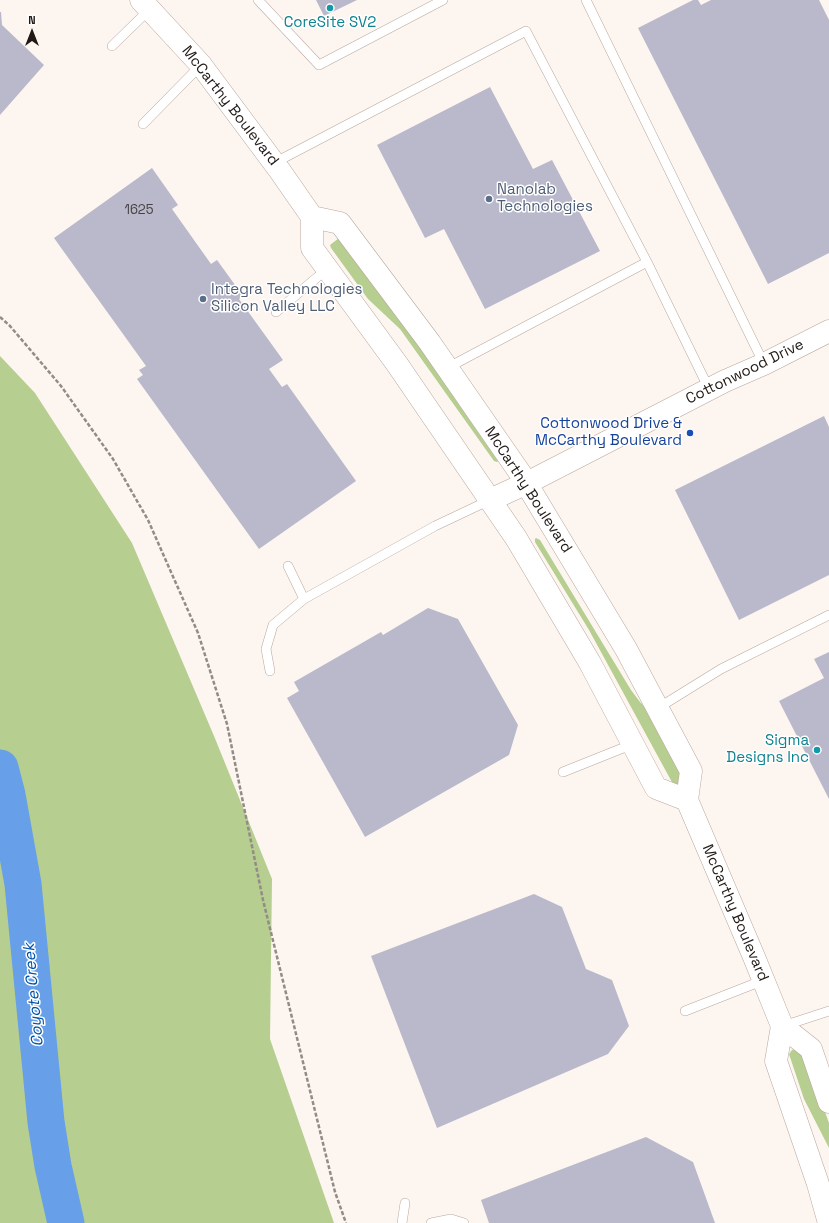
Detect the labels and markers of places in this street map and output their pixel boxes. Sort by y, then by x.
marker: CoreSite SV2 [325,3,335,13]
place label: CoreSite SV2 [284,14,376,32]
place label: Nanolab Technologies [497,181,593,216]
marker: Nanolab Technologies [484,194,494,204]
place label: Integra Technologies Silicon Valley LLC [211,281,363,316]
marker: Integra Technologies Silicon Valley LLC [198,294,208,304]
place label: Cottonwood Drive & McCarthy Boulevard [535,415,682,450]
marker: Cottonwood Drive & McCarthy Boulevard [685,428,695,438]
place label: Sigma Designs Inc [726,732,809,767]
marker: Sigma Designs Inc [812,745,822,755]

